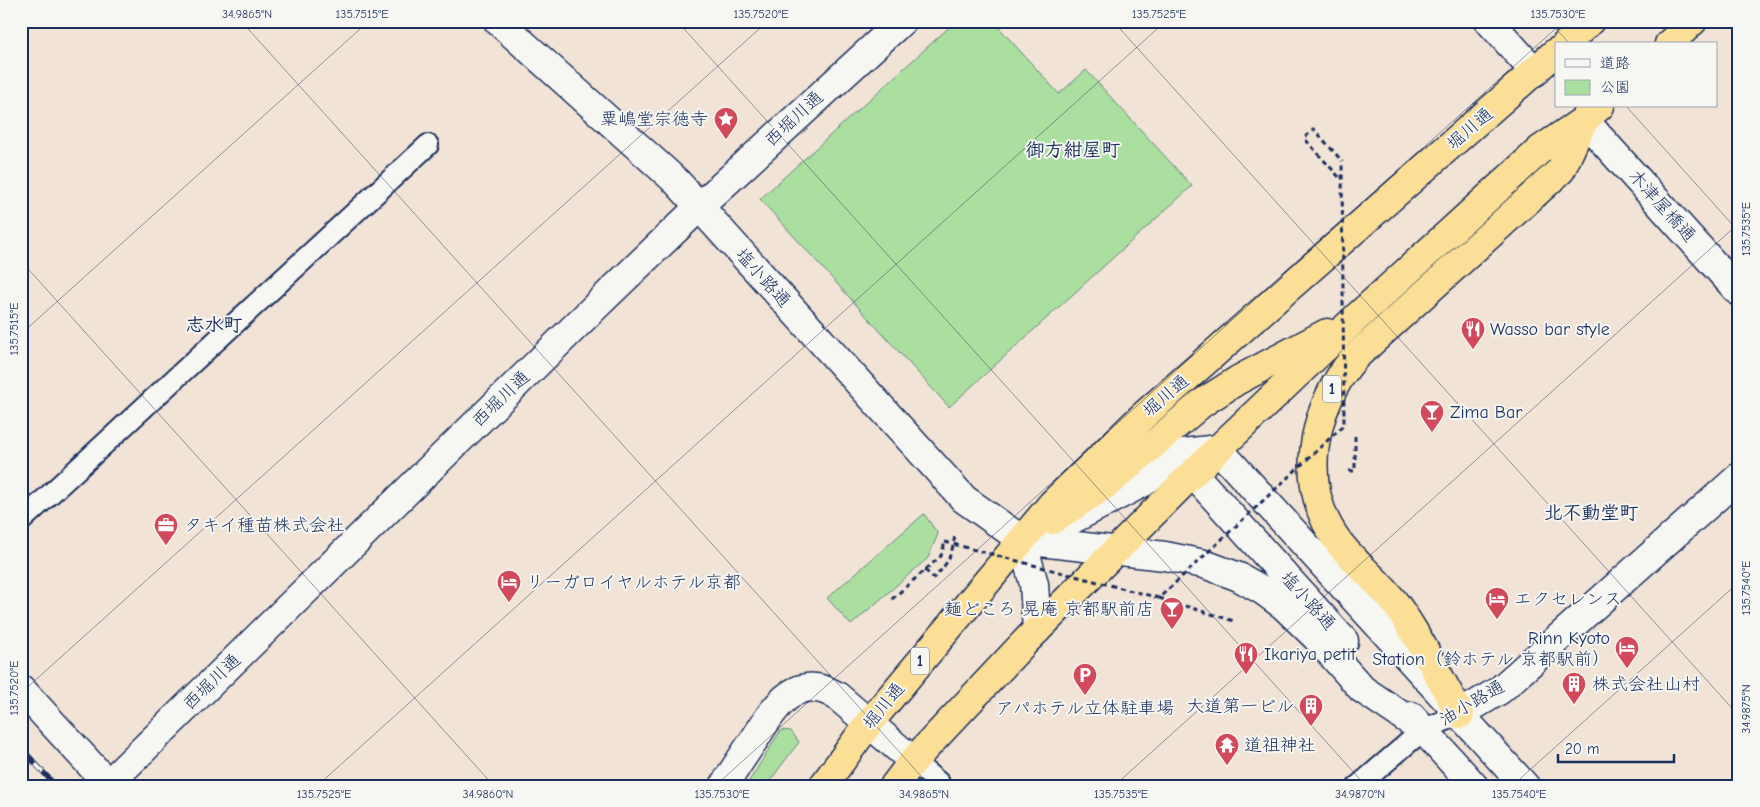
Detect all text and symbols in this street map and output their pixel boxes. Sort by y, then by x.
text: 34.9865°N [222,7,272,21]
text: 135.7515°E [336,7,388,21]
text: 135.7520°E [733,7,789,21]
text: 135.7525°E [1132,7,1186,21]
text: 135.7530°E [1531,7,1585,21]
legend [1555,42,1718,108]
text: 道路 [1600,54,1630,72]
text: 公園 [1600,78,1630,96]
street label: 西堀川通 [761,87,827,151]
street label: 堀川通 [1443,103,1497,155]
place icon: 粟嶋堂宗徳寺 [713,106,739,140]
place label: 粟嶋堂宗徳寺 [600,109,708,130]
district label: 御方紺屋町 [1025,139,1121,161]
street label: 木津屋橋通 [1624,166,1700,246]
text: 135.7535°E [1739,202,1753,256]
street label: 塩小路通 [731,244,795,312]
text: 135.7515°E [7,303,21,355]
district label: 志水町 [185,314,243,336]
restaurant icon: Wasso bar style [1460,316,1486,350]
place label: Wasso bar style [1490,319,1610,340]
street label: 西堀川通 [468,366,534,432]
street label: 堀川通 [1139,370,1193,422]
road number: 1 [1323,376,1341,402]
bar icon: Zima Bar [1419,399,1445,433]
place label: Zima Bar [1450,402,1523,423]
district label: 北不動堂町 [1543,502,1639,524]
office icon: タキイ種苗株式会社 [153,512,179,546]
place label: タキイ種苗株式会社 [184,515,345,536]
text: 135.7540°E [1739,561,1753,615]
street label: 塩小路通 [1276,567,1340,635]
hotel icon: リーガロイヤルホテル京都 [496,569,522,603]
place label: リーガロイヤルホテル京都 [526,572,741,593]
hotel icon: エクセレンス [1484,586,1510,620]
place label: エクセレンス [1514,589,1622,610]
bar icon: 麺どころ 晃庵 京都駅前店 [1159,596,1185,630]
place label: 麺どころ 晃庵 京都駅前店 [944,599,1154,620]
place label: Rinn Kyoto Station（鈴ホテル 京都駅前） [1372,628,1610,670]
hotel icon: Rinn Kyoto Station（鈴ホテル 京都駅前） [1614,635,1640,669]
restaurant icon: Ikariya petit [1233,641,1259,675]
place label: Ikariya petit [1264,644,1357,665]
road number: 1 [911,648,929,674]
street label: 西堀川通 [179,649,245,715]
text: 135.7520°E [7,660,21,716]
parking icon: アパホテル立体駐車場 [1072,662,1098,696]
building icon: 株式会社山村 [1561,671,1587,705]
place label: 株式会社山村 [1592,674,1700,695]
street label: 油小路通 [1436,676,1508,730]
street label: 堀川通 [859,678,909,734]
text: 34.9875°N [1739,684,1753,734]
building icon: 大道第一ビル [1298,693,1324,727]
place label: 大道第一ビル [1186,696,1294,717]
place label: アパホテル立体駐車場 [996,698,1174,719]
temple icon: 道祖神社 [1214,732,1240,766]
scale bar [1558,732,1674,764]
place label: 道祖神社 [1244,735,1316,756]
text: 20 m [1565,740,1599,758]
text: 135.7525°E [297,787,351,801]
text: 34.9860°N [463,787,513,801]
text: 135.7530°E [695,787,749,801]
text: 34.9865°N [899,787,949,801]
text: 135.7535°E [1094,787,1148,801]
text: 34.9870°N [1335,787,1385,801]
text: 135.7540°E [1492,787,1546,801]

